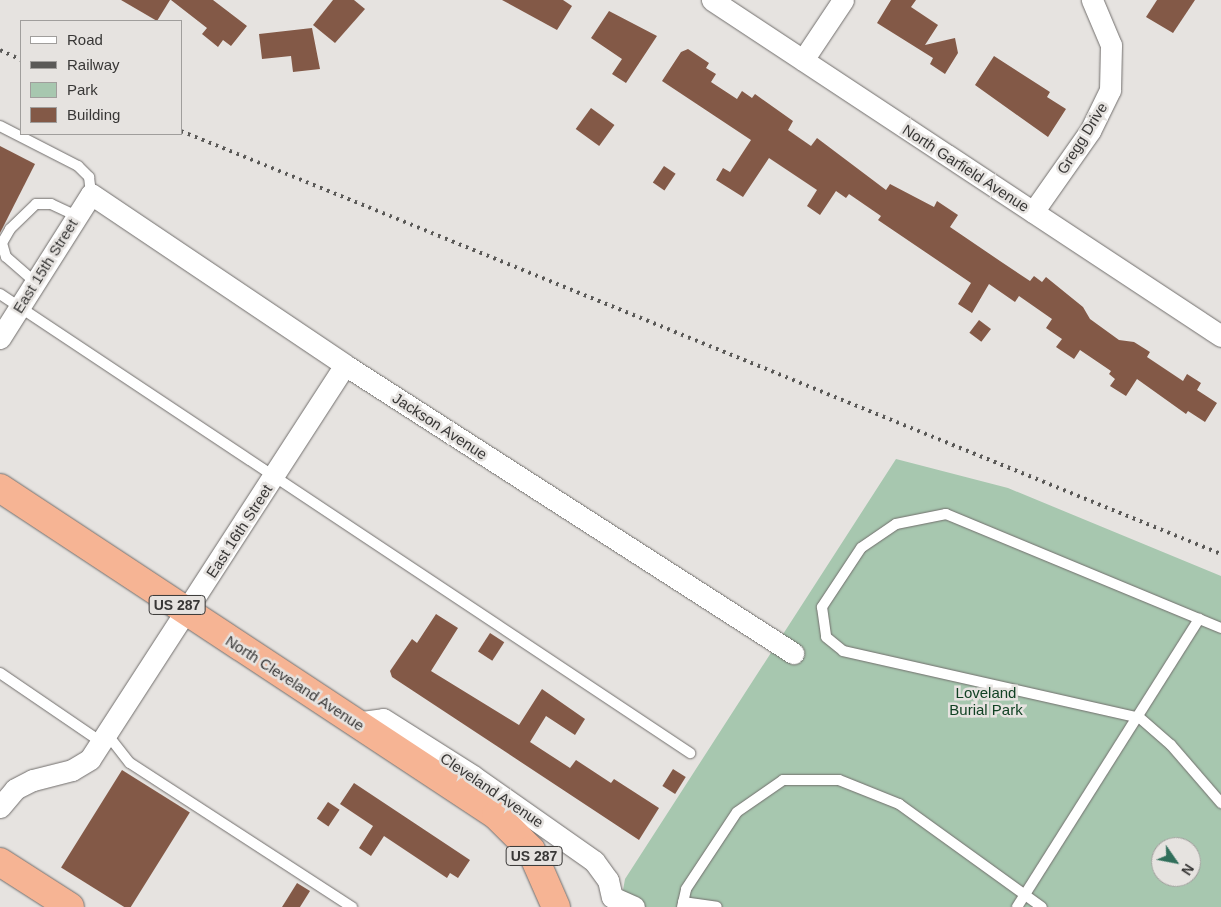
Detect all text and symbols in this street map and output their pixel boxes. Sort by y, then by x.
legend [20,20,182,135]
text: Road [67,31,103,48]
text: Railway [67,56,120,73]
text: Park [67,81,98,98]
street label: Gregg Drive [1053,99,1111,177]
text: Building [67,106,120,123]
street label: North Garfield Avenue [899,120,1033,216]
street label: East 15th Street [9,216,81,316]
street label: Jackson Avenue [389,389,491,463]
street label: East 16th Street [202,481,276,581]
road number: US 287 [148,594,206,616]
street label: North Cleveland Avenue [222,631,368,735]
park label: Loveland Burial Park [949,683,1023,718]
street label: Cleveland Avenue [437,749,547,831]
north arrow [1151,837,1201,887]
road number: US 287 [505,844,563,868]
text: N [1178,861,1197,878]

